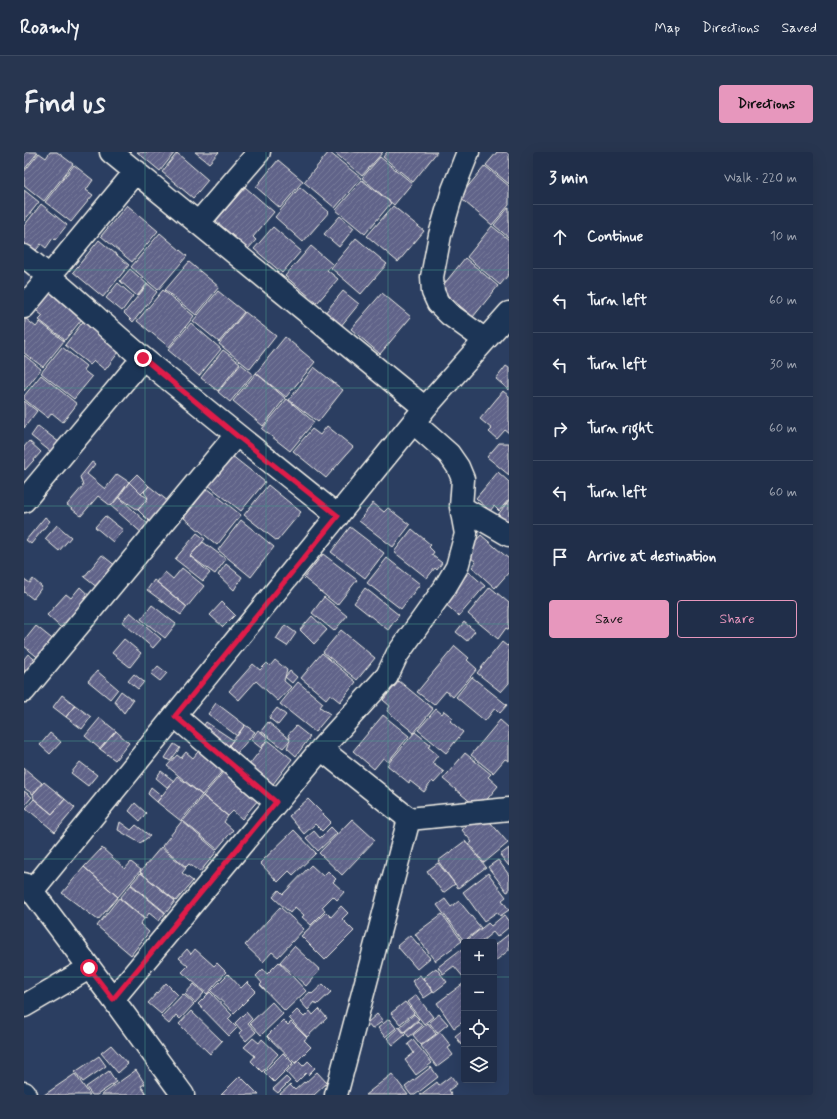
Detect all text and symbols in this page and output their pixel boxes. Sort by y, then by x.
text: Roamly [20,15,79,40]
text: Map [654,19,680,37]
text: Directions [702,19,760,37]
text: Saved [782,19,817,37]
button: Directions [719,85,813,123]
text: Find us [24,86,105,123]
text: 3 min [549,167,588,189]
text: Walk · 220 m [724,170,797,187]
icon: ahead [549,226,571,248]
text: Continue [587,227,643,247]
text: 10 m [770,228,797,245]
icon: left [549,290,571,312]
text: Turn left [587,291,647,311]
text: 60 m [769,292,797,309]
route end [134,349,152,367]
icon: left [549,354,571,376]
text: Turn left [587,355,647,375]
text: 30 m [770,356,797,373]
icon: right [549,418,571,440]
text: Turn right [587,419,654,439]
text: 60 m [769,420,797,437]
icon: left [549,482,571,504]
text: Turn left [587,483,647,503]
text: 60 m [769,484,797,501]
icon: arrive [549,546,571,568]
text: Arrive at destination [587,547,716,567]
button: Save [549,600,669,638]
button: Share [677,600,797,638]
map controls [461,939,497,1083]
button: + [461,939,497,975]
route start [80,959,98,977]
button: − [461,975,497,1011]
button: locate [461,1011,497,1047]
button: layers [461,1047,497,1083]

